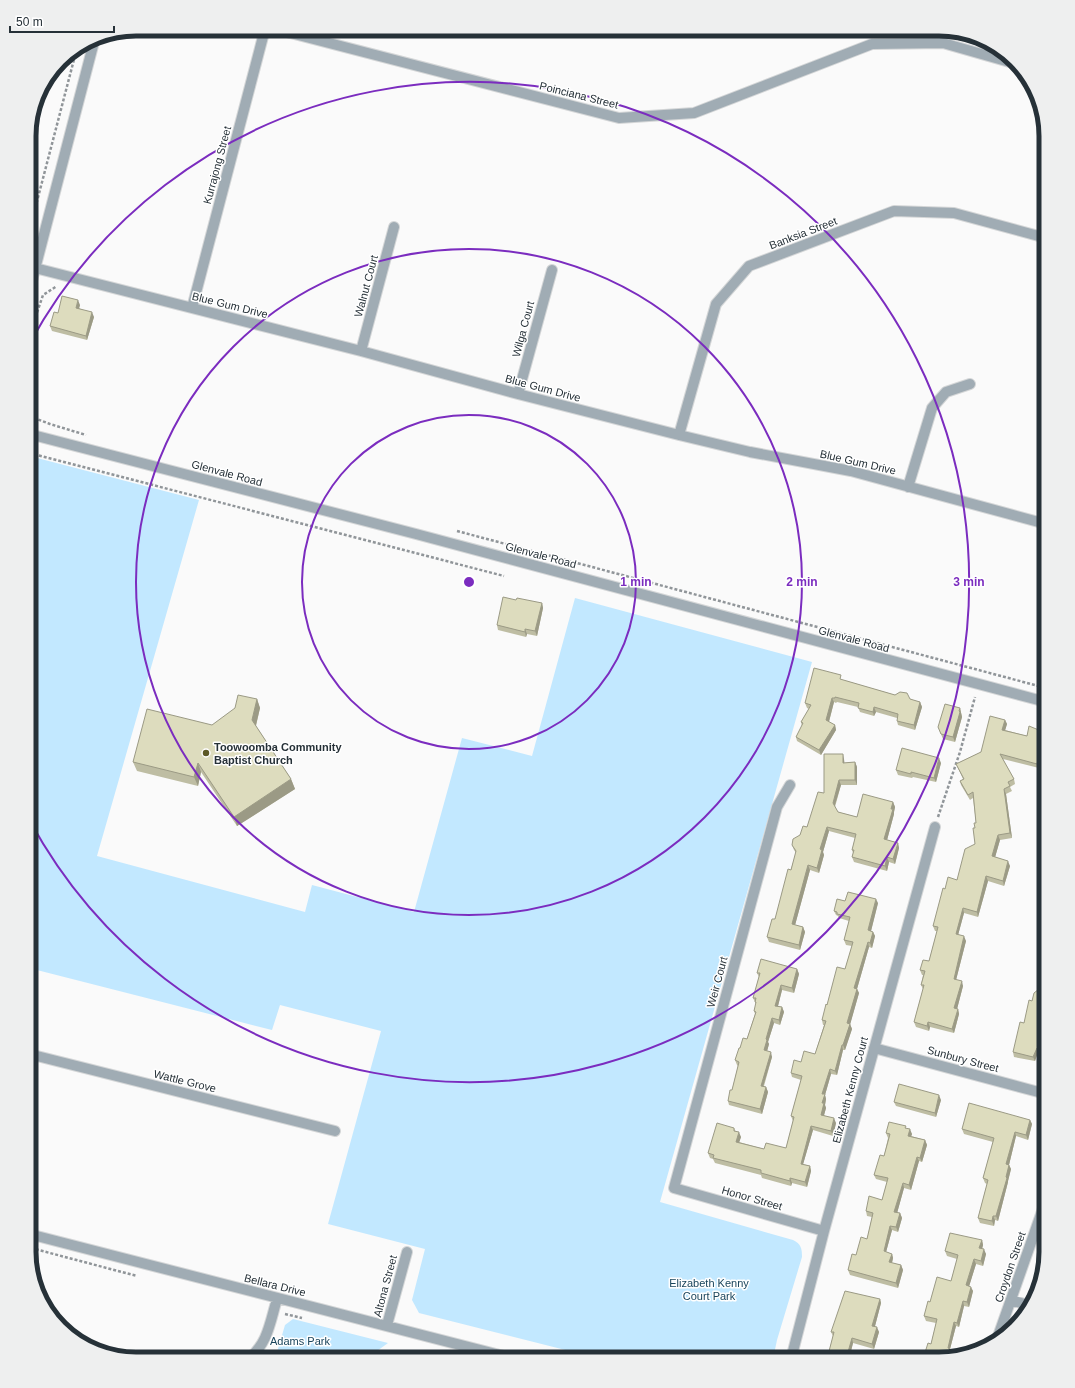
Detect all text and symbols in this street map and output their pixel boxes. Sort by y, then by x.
scale bar [10,8,114,34]
text: 50 m [16,15,43,29]
street label: Poinciana Street [538,79,620,111]
street label: Kurrajong Street [201,125,233,205]
street label: Banksia Street [767,215,839,251]
street label: Walnut Court [352,254,380,318]
street label: Blue Gum Drive [191,290,269,320]
street label: Wilga Court [510,300,536,358]
street label: Blue Gum Drive [504,372,582,404]
street label: Blue Gum Drive [819,447,897,477]
street label: Glenvale Road [190,458,264,488]
street label: Glenvale Road [504,540,578,570]
centre of rings [462,575,476,589]
text: 1 min [620,575,652,589]
text: 2 min [786,575,818,589]
text: 3 min [953,575,985,589]
street label: Glenvale Road [817,624,891,654]
place label: Toowoomba Community Baptist Church [214,741,342,766]
marker: Toowoomba Community Baptist Church [201,748,211,758]
street label: Weir Court [704,955,730,1009]
street label: Elizabeth Kenny Court [830,1036,870,1144]
street label: Sunbury Street [926,1044,1000,1074]
street label: Wattle Grove [153,1067,217,1095]
street label: Honor Street [720,1184,784,1212]
street label: Croydon Street [992,1230,1028,1304]
street label: Altona Street [371,1254,399,1318]
street label: Bellara Drive [243,1272,307,1298]
park label: Elizabeth Kenny Court Park [669,1277,749,1302]
park label: Adams Park [270,1335,330,1347]

